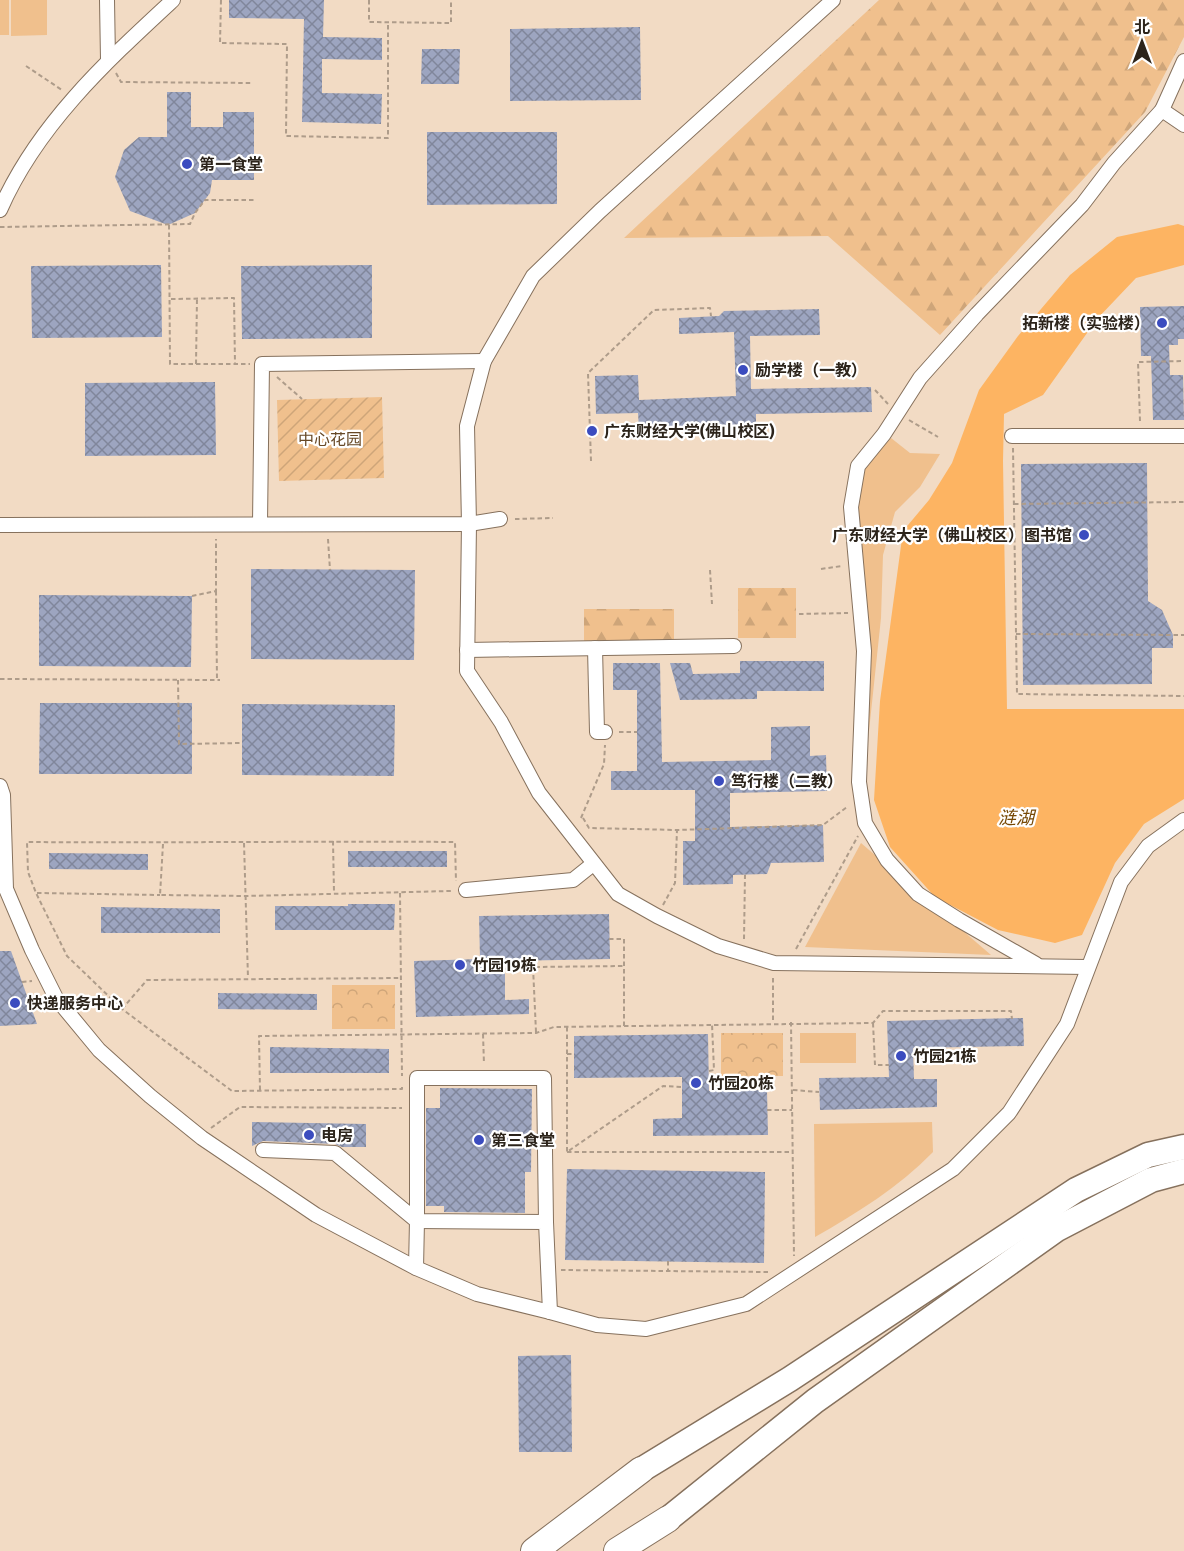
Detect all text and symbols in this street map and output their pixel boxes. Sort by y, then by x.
north arrow [1112,12,1172,72]
text: 北 [1134,18,1150,37]
place label: 第一食堂 [199,155,263,174]
marker: 第一食堂 [180,157,194,171]
place label: 拓新楼（实验楼） [1022,314,1150,333]
marker: 拓新楼（实验楼） [1155,316,1169,330]
place label: 励学楼（一教） [755,361,867,380]
marker: 励学楼（一教） [736,363,750,377]
place label: 广东财经大学(佛山校区) [604,422,774,441]
marker: 广东财经大学(佛山校区) [585,424,599,438]
park label: 中心花园 [298,430,362,449]
place label: 广东财经大学（佛山校区）图书馆 [832,526,1072,545]
marker: 广东财经大学（佛山校区）图书馆 [1077,528,1091,542]
place label: 笃行楼（二教） [731,772,843,791]
marker: 笃行楼（二教） [712,774,726,788]
water label: 涟湖 [998,807,1037,829]
place label: 竹园19栋 [472,956,536,975]
marker: 竹园19栋 [453,958,467,972]
place label: 快递服务中心 [27,994,123,1013]
marker: 快递服务中心 [8,996,22,1010]
place label: 竹园21栋 [913,1047,976,1066]
marker: 竹园21栋 [894,1049,908,1063]
place label: 竹园20栋 [708,1074,774,1093]
marker: 竹园20栋 [689,1076,703,1090]
place label: 电房 [321,1126,353,1145]
marker: 电房 [302,1128,316,1142]
place label: 第三食堂 [491,1131,555,1150]
marker: 第三食堂 [472,1133,486,1147]

